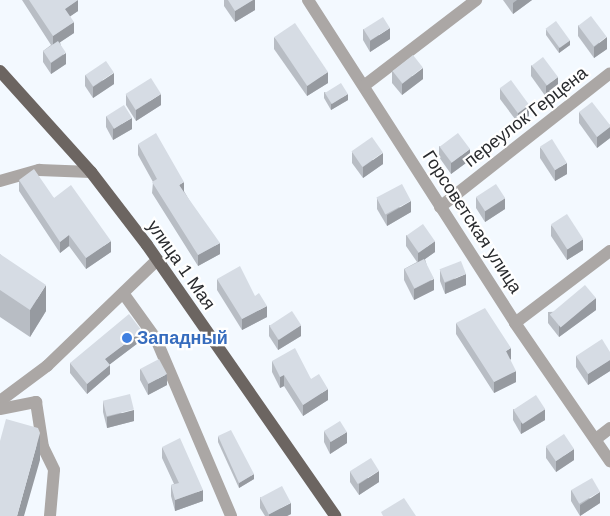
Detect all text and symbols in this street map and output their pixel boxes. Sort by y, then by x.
street label: переулок Герцена [460,62,592,172]
street label: Горсоветская улица [418,146,526,298]
street label: улица 1 Мая [142,216,220,314]
place label: Западный [137,327,228,349]
marker: Западный [121,332,133,344]

